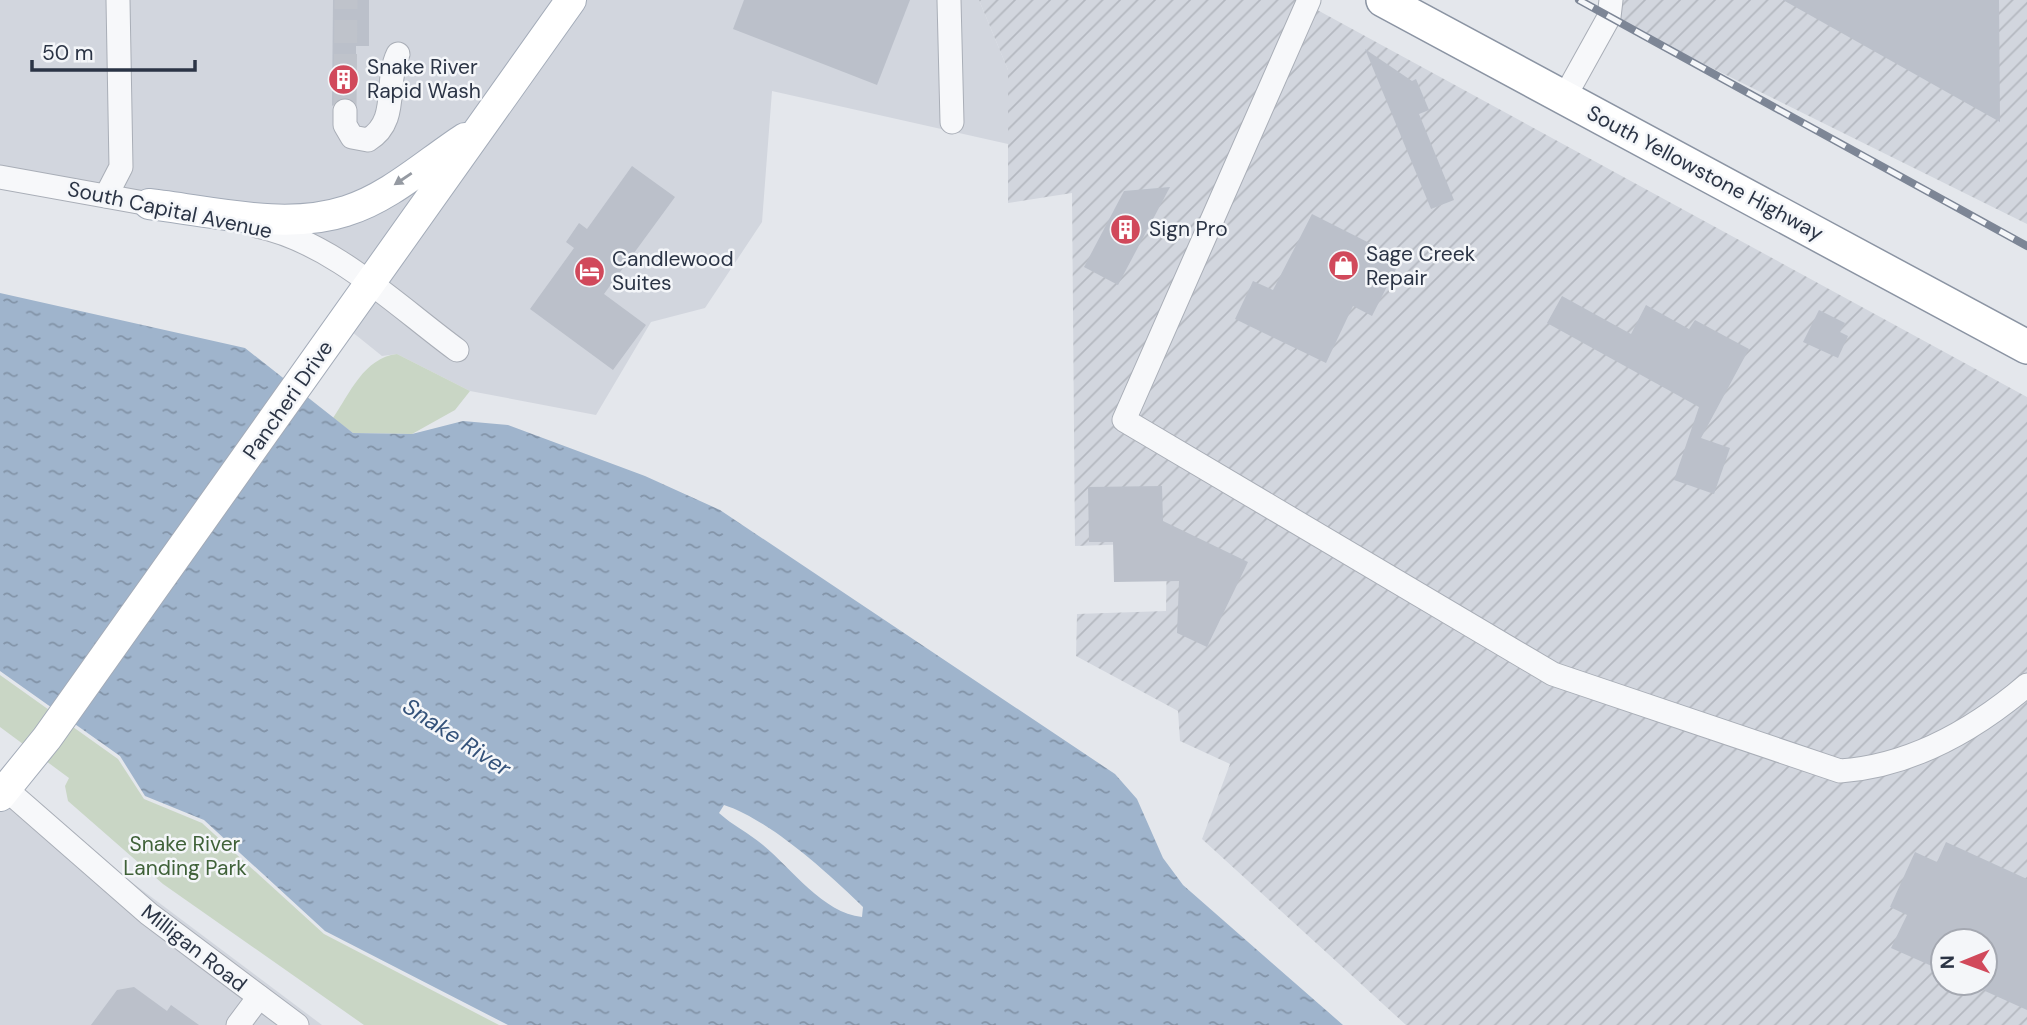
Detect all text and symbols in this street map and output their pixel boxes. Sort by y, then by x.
scale bar [32,28,194,72]
text: 50 m [42,39,93,67]
place label: Snake River Rapid Wash [367,53,481,105]
building icon: Snake River Rapid Wash [327,62,361,96]
street label: South Yellowstone Highway [1582,99,1828,247]
one-way arrow [394,172,412,186]
street label: South Capital Avenue [65,175,275,245]
building icon: Sign Pro [1109,212,1143,246]
place label: Sign Pro [1149,215,1228,243]
place label: Sage Creek Repair [1366,240,1476,292]
place label: Candlewood Suites [612,245,734,297]
shop icon: Sage Creek Repair [1326,249,1360,283]
hotel icon: Candlewood Suites [572,254,606,288]
street label: Pancheri Drive [237,335,339,465]
water label: Snake River [397,691,518,784]
park label: Snake River Landing Park [123,830,247,882]
street label: Milligan Road [135,898,253,998]
north arrow [1929,927,1999,997]
text: N [1935,955,1960,969]

